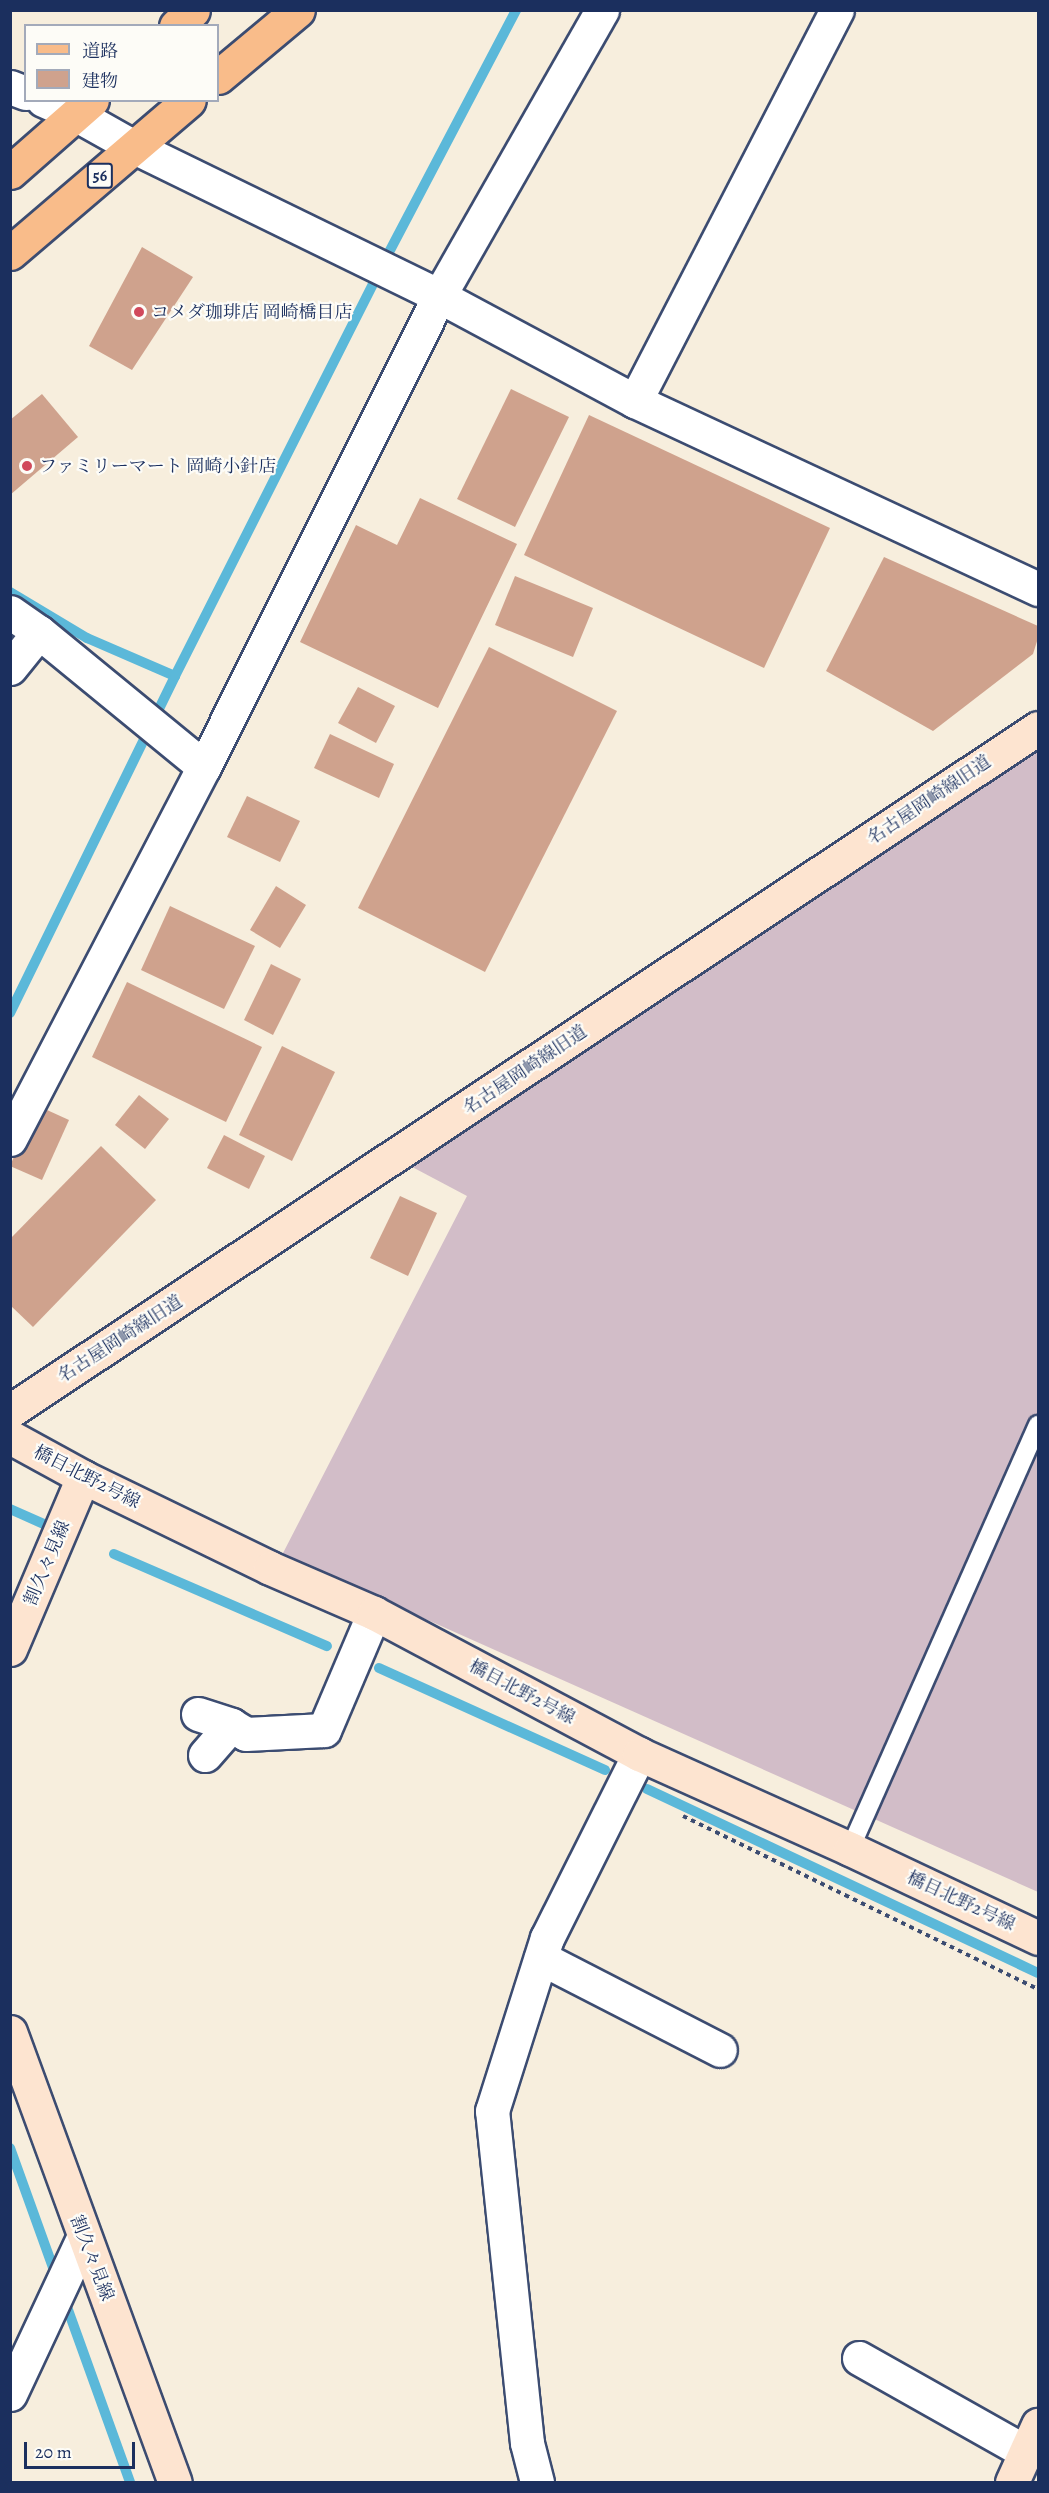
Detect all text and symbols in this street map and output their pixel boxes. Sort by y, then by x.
legend [24,24,219,102]
text: 道路 [82,39,118,63]
text: 建物 [82,69,118,93]
road number: 56 [86,163,114,189]
place label: コメダ珈琲店 岡崎橋目店 [151,301,353,323]
marker: コメダ珈琲店 岡崎橋目店 [132,305,146,319]
place label: ファミリーマート 岡崎小針店 [39,455,277,477]
marker: ファミリーマート 岡崎小針店 [20,459,34,473]
street label: 名古屋岡崎線旧道 [863,751,995,849]
street label: 名古屋岡崎線旧道 [459,1021,591,1119]
street label: 名古屋岡崎線旧道 [54,1291,186,1387]
street label: 橋目北野2号線 [30,1441,144,1513]
street label: 割久々見線 [19,1517,75,1609]
street label: 橋目北野2号線 [465,1655,579,1729]
street label: 橋目北野2号線 [904,1867,1018,1935]
street label: 割久々見線 [66,2212,118,2304]
scale bar [27,2430,138,2468]
text: 20 m [35,2440,72,2464]

